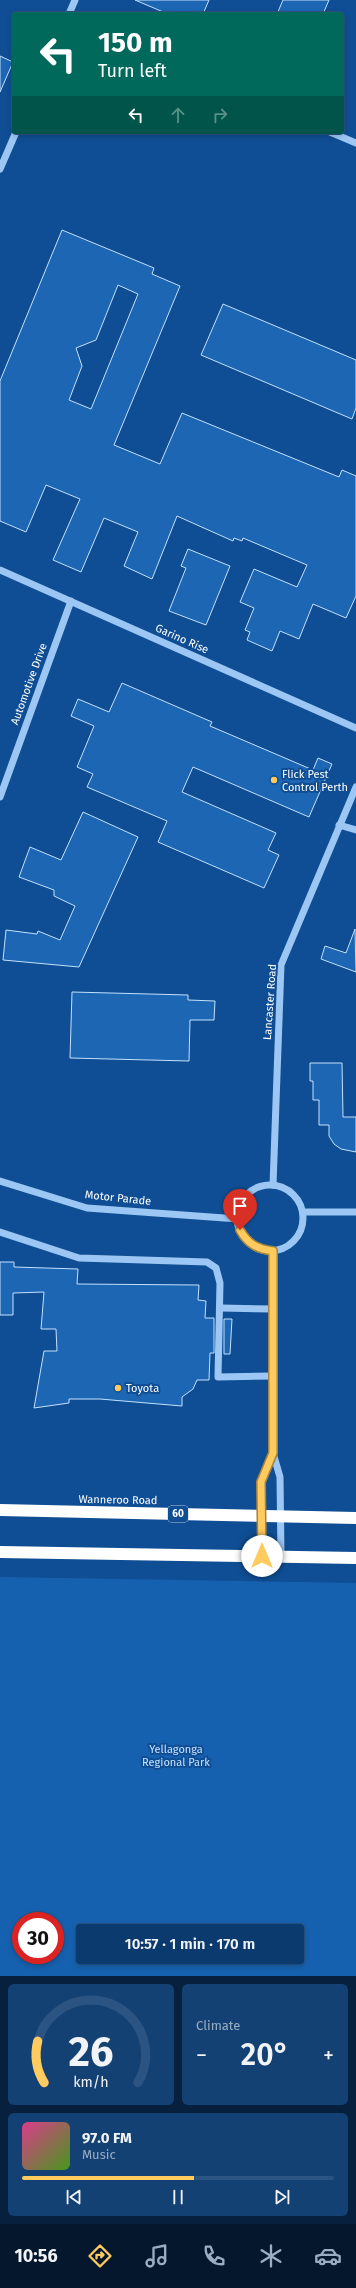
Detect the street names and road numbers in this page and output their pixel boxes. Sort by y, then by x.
street label: Garino Rise [153,621,211,657]
street label: Automotive Drive [8,641,50,727]
street label: Lancaster Road [261,963,279,1041]
street label: Motor Parade [84,1188,152,1208]
street label: Wanneroo Road [79,1493,157,1507]
road number: 60 [168,1506,188,1522]

